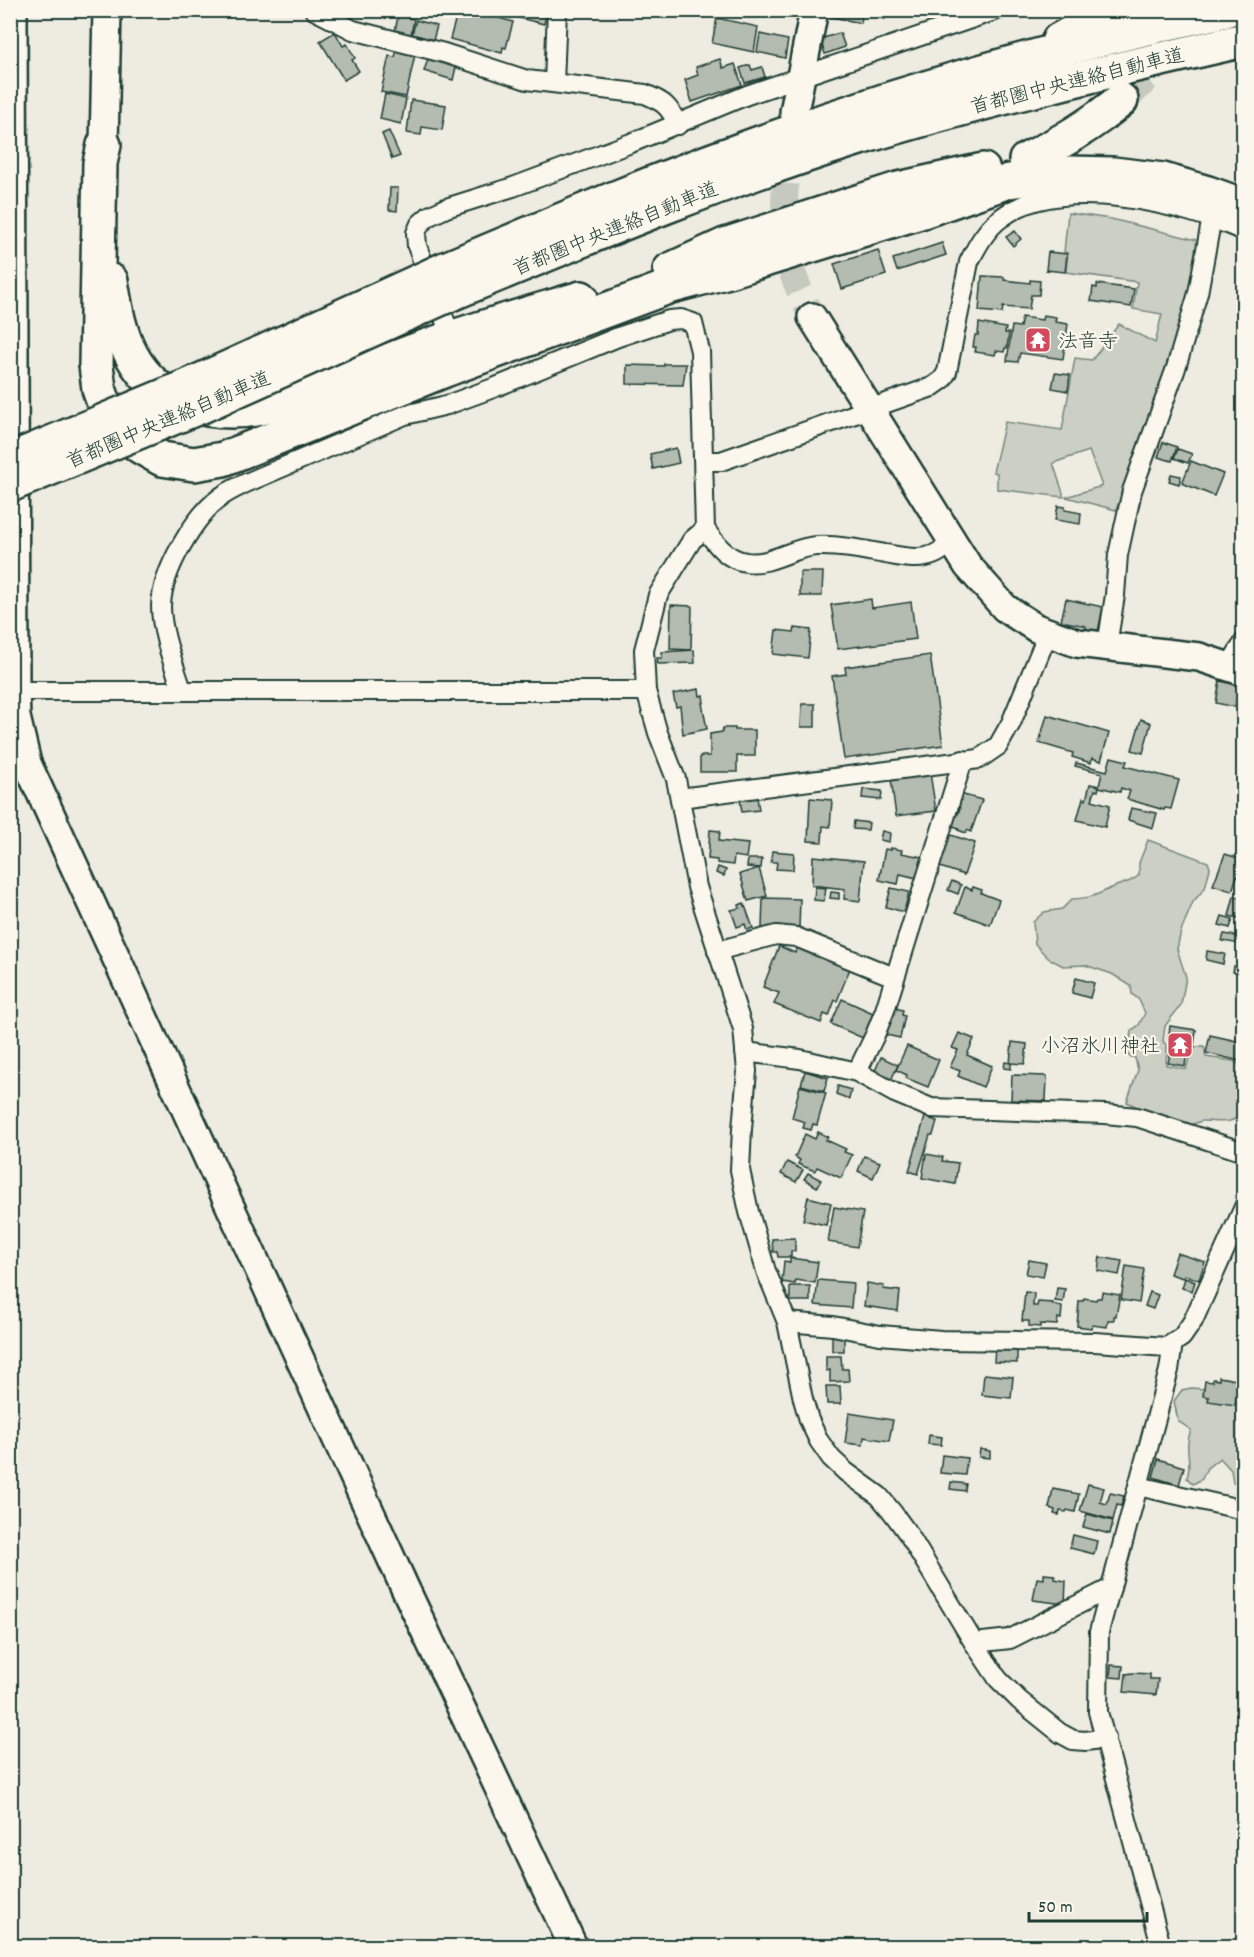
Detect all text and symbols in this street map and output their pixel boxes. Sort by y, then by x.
street label: 首都圏中央連絡自動車道 [968,43,1188,123]
street label: 首都圏中央連絡自動車道 [509,177,723,285]
temple icon: 法音寺 [1023,325,1053,355]
place label: 法音寺 [1058,329,1118,357]
street label: 首都圏中央連絡自動車道 [62,366,276,478]
temple icon: 小沼氷川神社 [1165,1030,1195,1060]
place label: 小沼氷川神社 [1040,1034,1160,1062]
scale bar [1029,1885,1148,1923]
text: 50 m [1038,1896,1073,1921]

